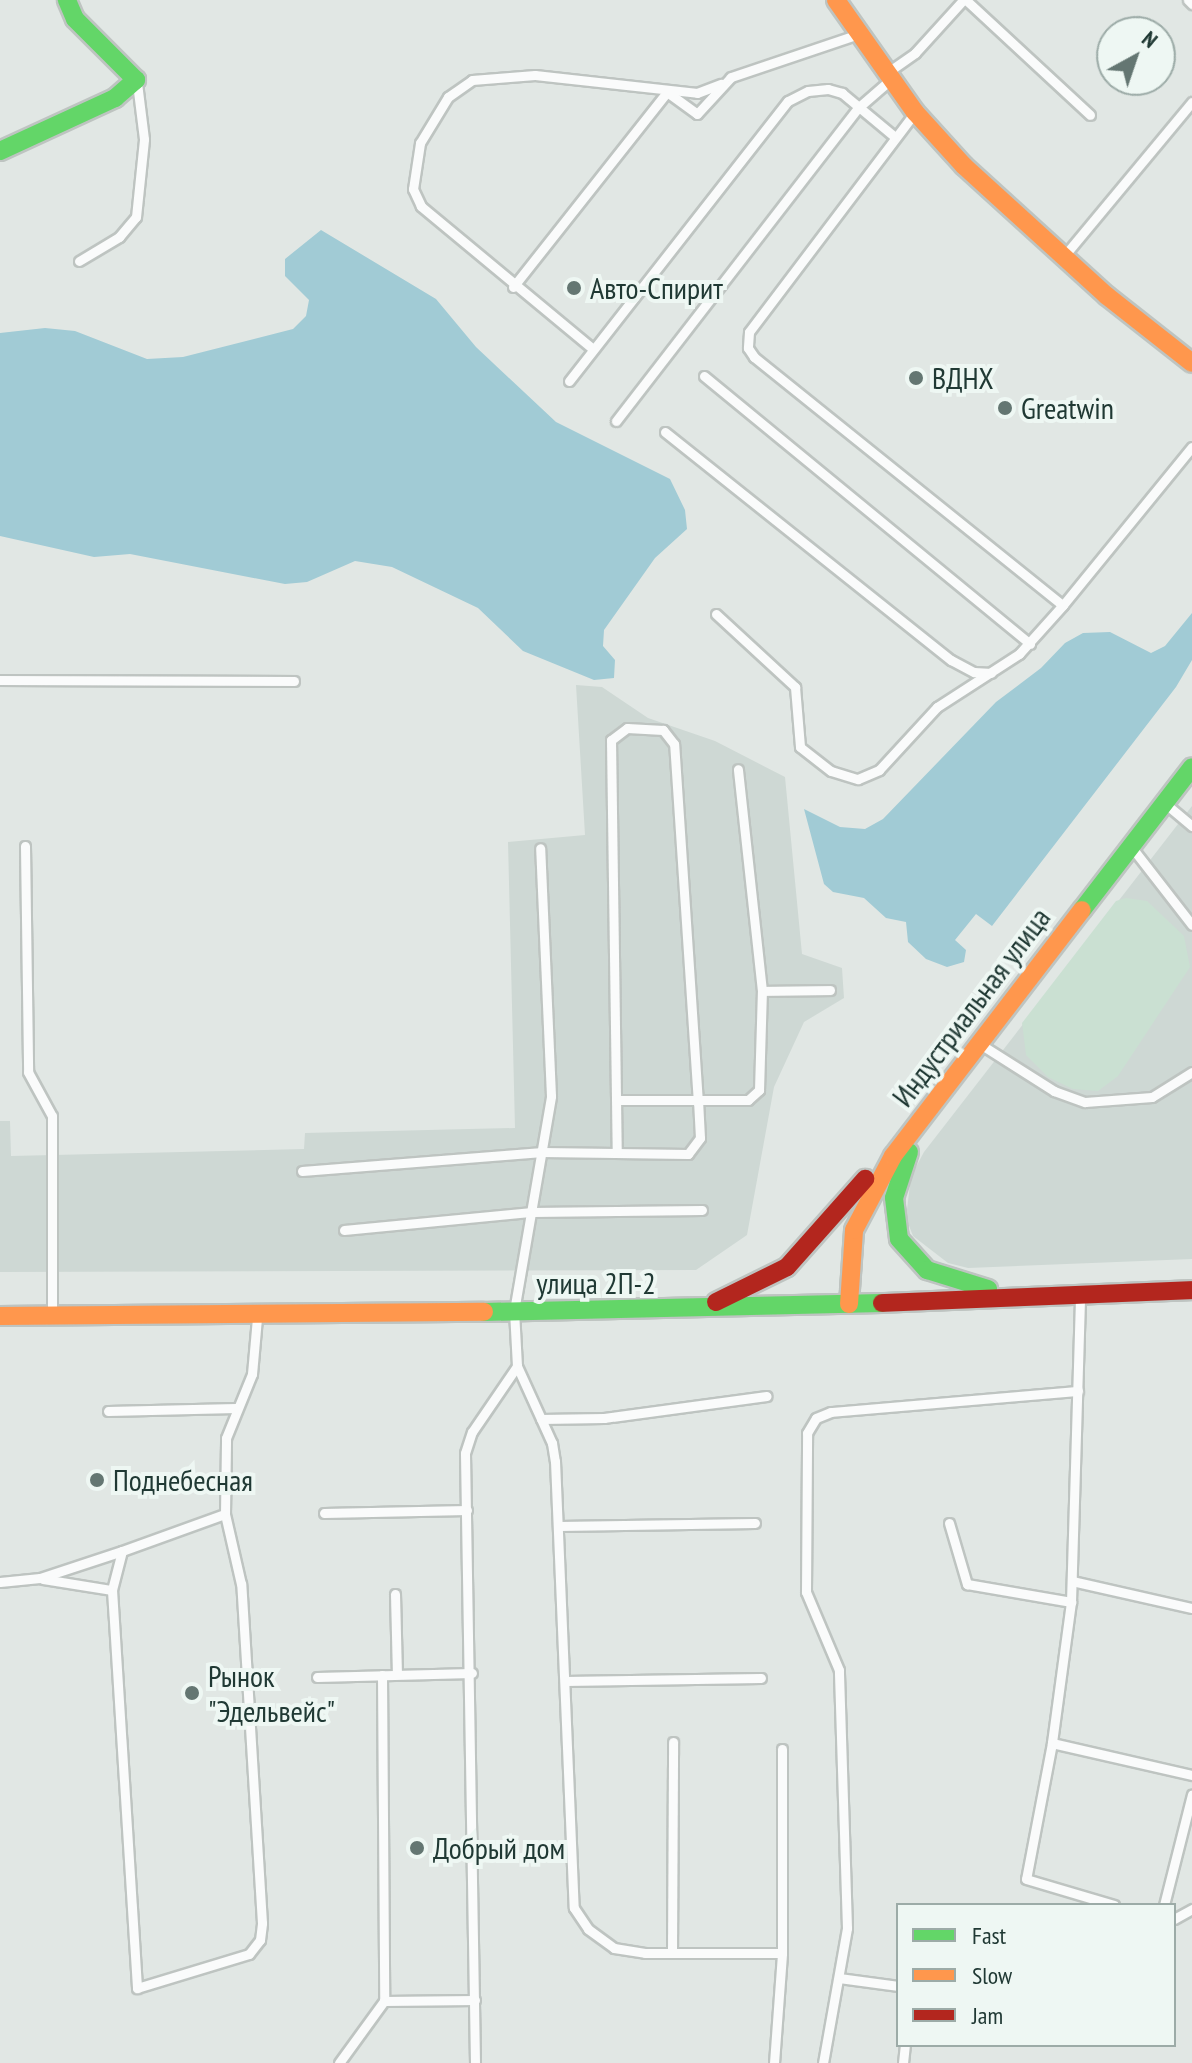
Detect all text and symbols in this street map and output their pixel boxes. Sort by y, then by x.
north arrow [1096,16,1176,96]
text: N [1137,25,1164,54]
place label: Авто-Спирит [590,270,723,306]
marker: Авто-Спирит [565,279,583,297]
place label: ВДНХ [932,360,993,396]
marker: ВДНХ [907,369,925,387]
place label: Greatwin [1021,390,1114,426]
marker: Greatwin [996,399,1014,417]
street label: Индустриальная улица [884,900,1058,1114]
street label: улица 2П-2 [536,1265,656,1301]
place label: Поднебесная [113,1462,253,1498]
marker: Поднебесная [88,1471,106,1489]
place label: Рынок "Эдельвейс" [208,1658,335,1728]
marker: Рынок "Эдельвейс" [183,1684,201,1702]
place label: Добрый дом [433,1830,565,1866]
marker: Добрый дом [408,1839,426,1857]
legend [896,1903,1176,2047]
text: Fast [972,1920,1006,1951]
text: Slow [972,1960,1012,1991]
text: Jam [972,2000,1003,2031]

